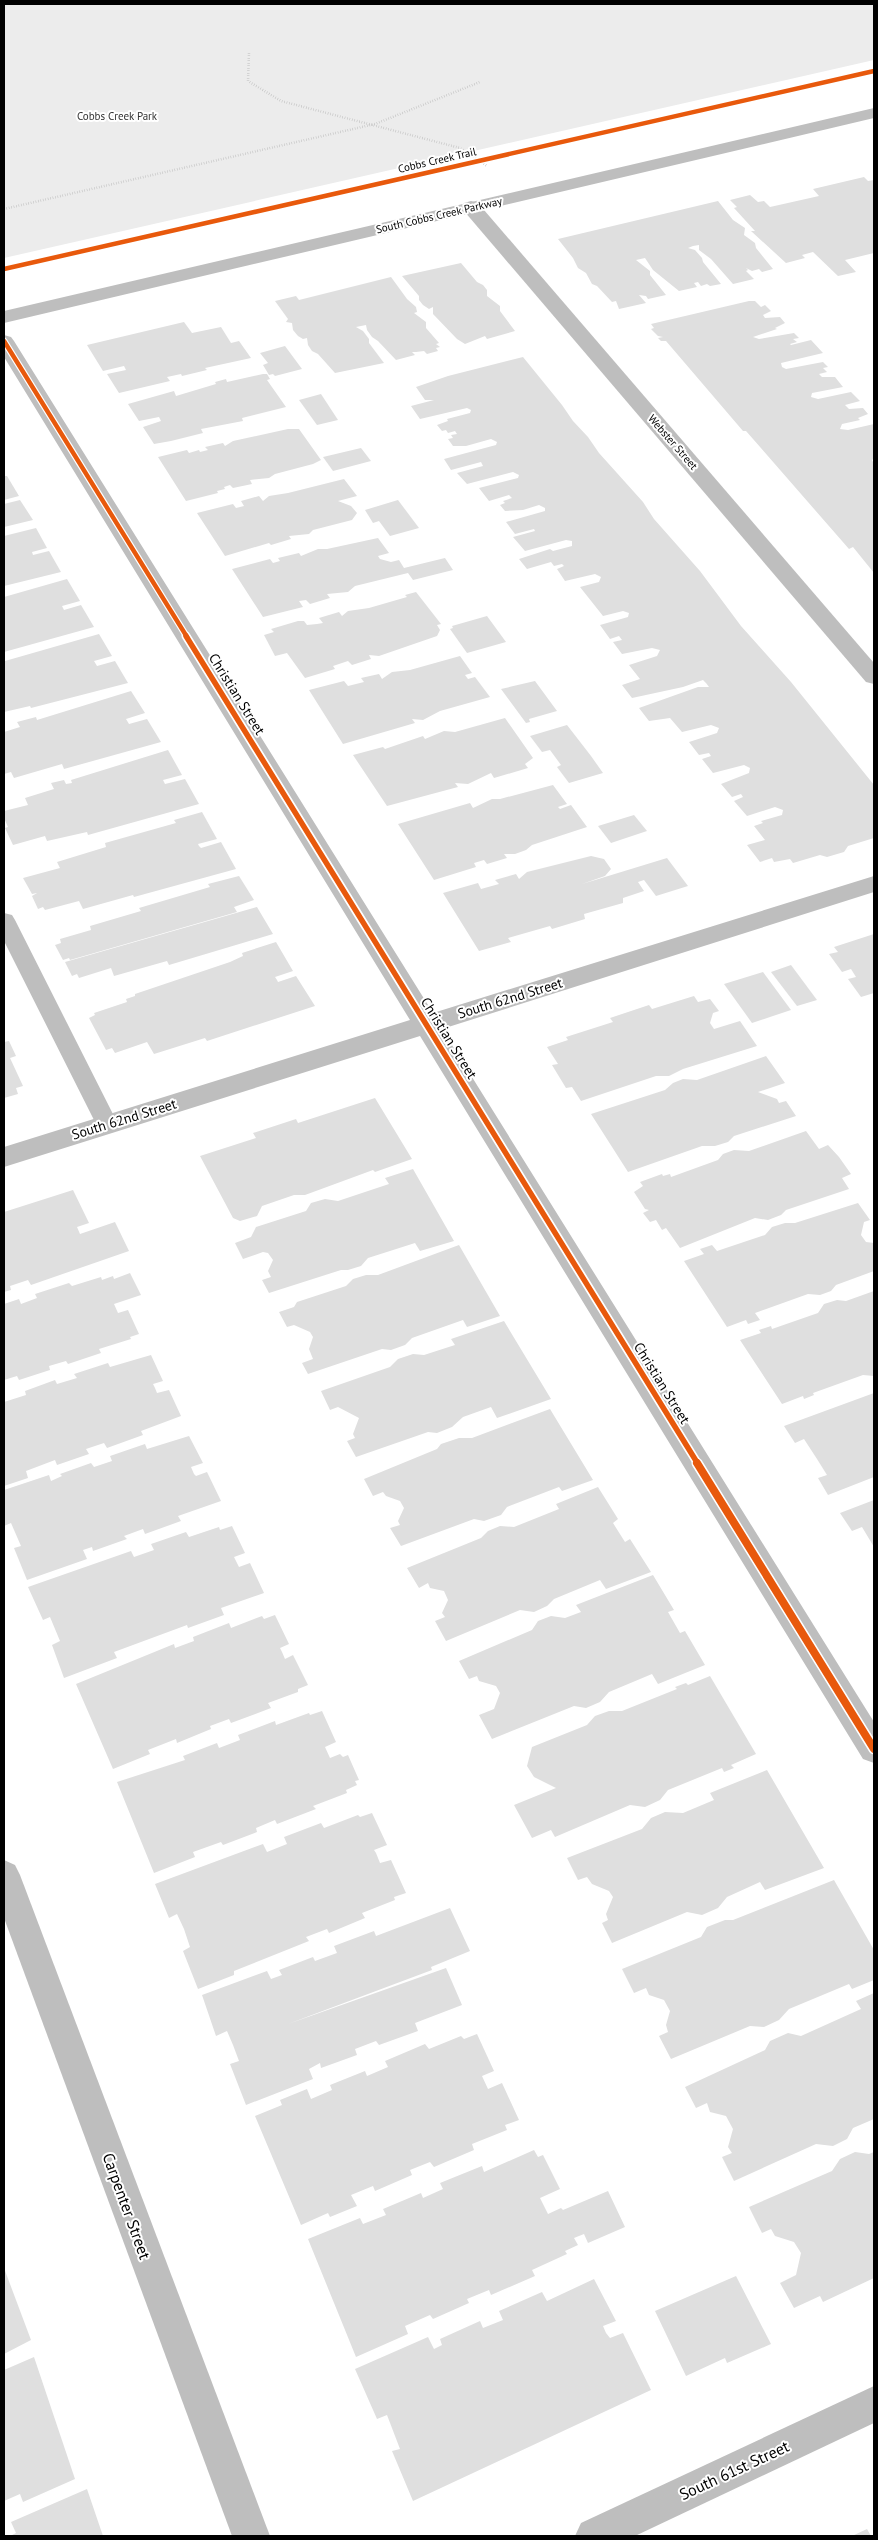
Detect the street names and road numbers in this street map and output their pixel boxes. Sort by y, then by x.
street label: Cobbs Creek Trail [396,144,478,176]
street label: South Cobbs Creek Parkway [374,193,504,236]
street label: Webster Street [645,411,701,473]
street label: Christian Street [205,650,269,738]
street label: South 62nd Street [455,973,565,1022]
street label: Christian Street [417,994,481,1082]
street label: South 62nd Street [69,1094,179,1143]
street label: Christian Street [630,1339,694,1427]
street label: Carpenter Street [98,2150,156,2262]
street label: South 61st Street [676,2436,793,2504]

